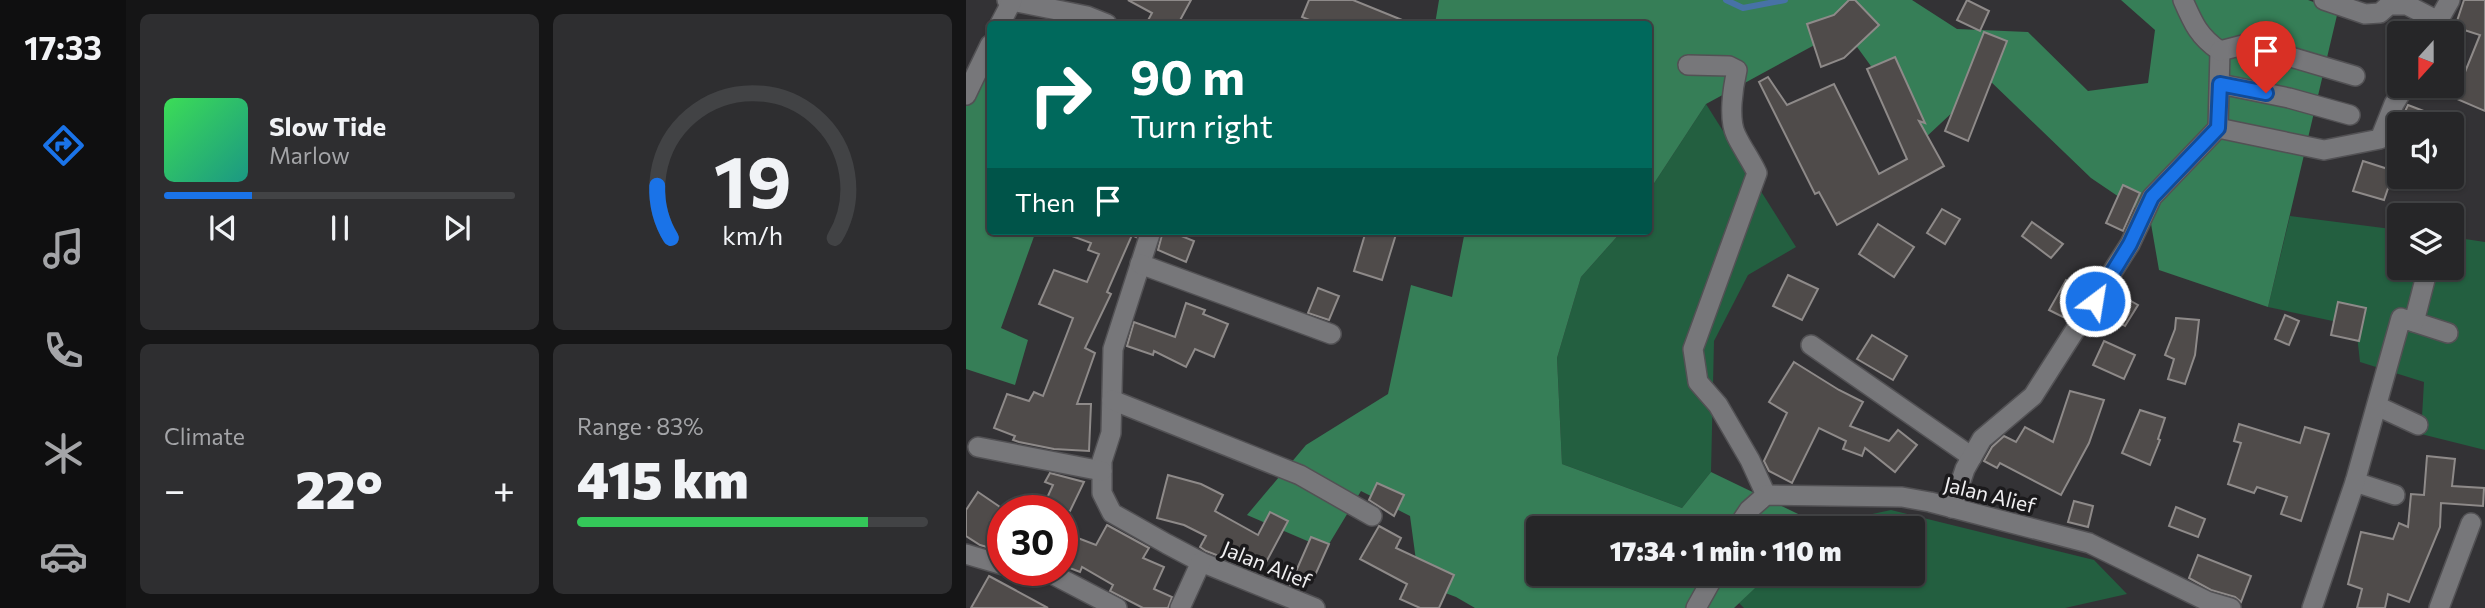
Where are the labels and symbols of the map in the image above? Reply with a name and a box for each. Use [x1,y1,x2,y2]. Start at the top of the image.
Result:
pin [2236,21,2296,93]
north arrow [2387,21,2464,98]
position arrow [2058,264,2132,338]
street label: Jalan Alief [1941,471,2039,518]
speed limit sign: 30 [987,495,1078,586]
street label: Jalan Alief [1219,535,1316,593]

